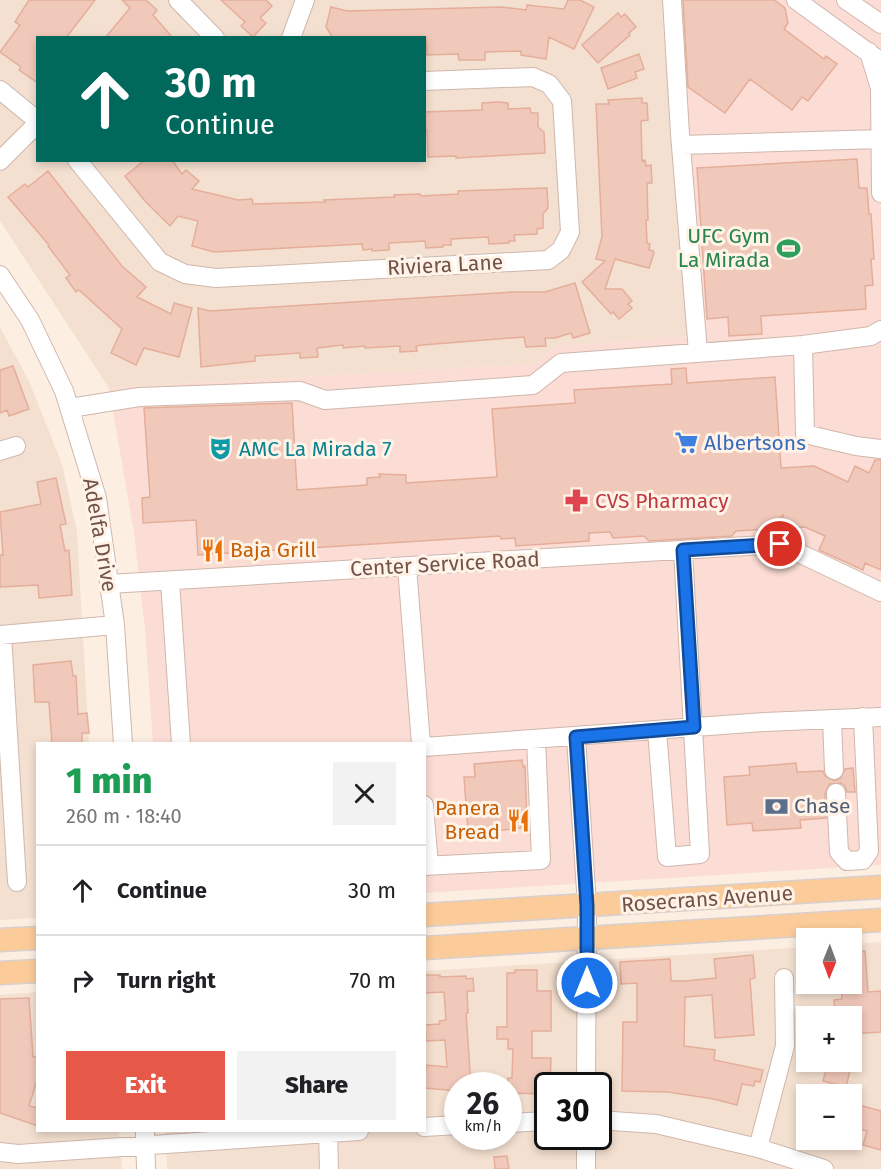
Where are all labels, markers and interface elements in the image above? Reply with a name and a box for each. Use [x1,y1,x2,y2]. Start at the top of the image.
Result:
text: 30 m [165,58,257,108]
icon: ahead [66,60,144,138]
text: Continue [165,109,275,141]
place label: UFC Gym La Mirada [678,223,770,273]
sports icon: UFC Gym La Mirada [775,235,801,261]
street label: Riviera Lane [386,249,504,281]
supermarket icon: Albertsons [673,430,699,456]
place label: Albertsons [704,430,806,456]
theatre icon: AMC La Mirada 7 [208,436,234,462]
place label: AMC La Mirada 7 [239,436,392,462]
street label: Adelfa Drive [77,476,123,594]
pharmacy icon: CVS Pharmacy [564,488,590,514]
place label: CVS Pharmacy [595,488,729,514]
pin [754,518,805,569]
icon: arrive [763,527,796,560]
restaurant icon: Baja Grill [199,537,225,563]
place label: Baja Grill [230,537,316,563]
street label: Center Service Road [350,546,540,582]
text: 1 min [66,759,152,803]
button: close [333,762,396,825]
bank icon: Chase [763,793,789,819]
place label: Chase [794,793,850,819]
place label: Panera Bread [435,795,500,845]
text: 260 m · 18:40 [66,804,182,828]
restaurant icon: Panera Bread [505,807,531,833]
icon: ahead [66,874,99,907]
text: Continue [117,877,207,904]
text: 30 m [348,877,396,904]
street label: Rosecrans Avenue [620,880,794,918]
north arrow [796,928,862,994]
map controls [796,928,862,1150]
position arrow [555,951,619,1015]
icon: right [66,964,99,997]
text: Turn right [117,967,216,994]
text: 70 m [350,967,396,994]
button: + [796,1006,862,1072]
button: Exit [66,1051,225,1120]
button: Share [237,1051,396,1120]
speed limit sign: 30 [534,1072,612,1150]
button: − [796,1084,862,1150]
text: 26 [467,1086,499,1122]
text: km/h [464,1117,502,1135]

